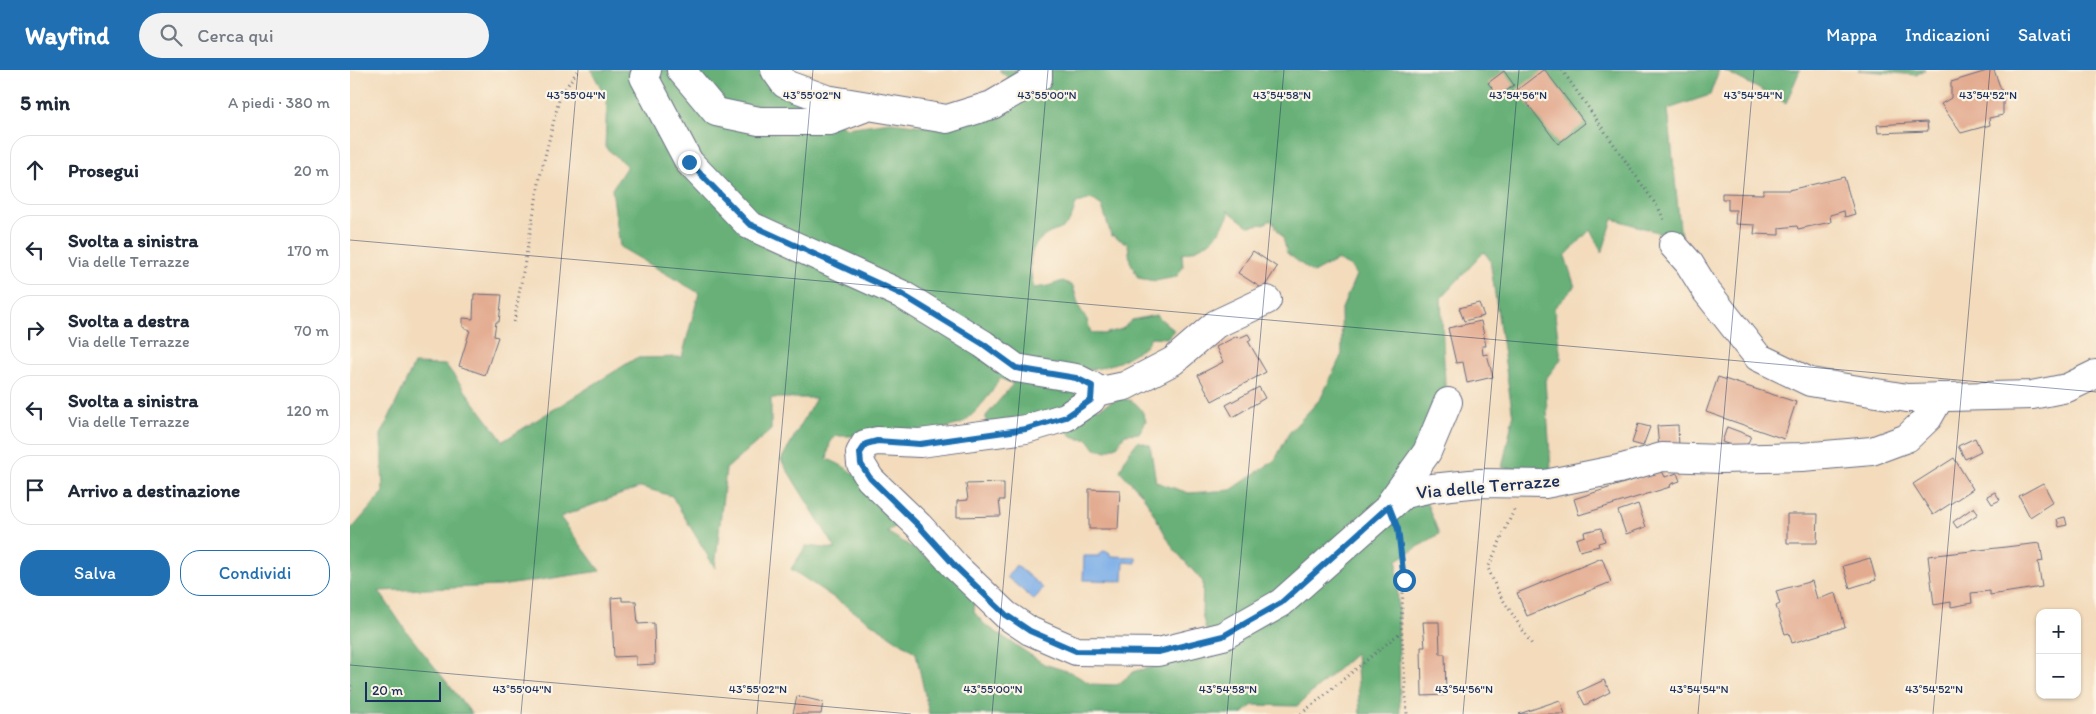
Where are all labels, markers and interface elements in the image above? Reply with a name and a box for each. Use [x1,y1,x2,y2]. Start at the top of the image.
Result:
search box [139,13,489,58]
text: Wayfind [25,21,109,50]
icon: search [157,21,185,49]
text: Cerca qui [197,24,274,47]
text: Mappa [1826,24,1877,46]
text: Indicazioni [1905,24,1990,46]
text: Salvati [2018,24,2071,46]
text: 43°55'04"N [546,88,606,102]
text: 43°55'02"N [783,88,841,102]
text: 43°55'00"N [1017,88,1077,102]
text: 43°54'58"N [1253,88,1311,102]
text: 43°54'56"N [1489,88,1547,102]
text: 43°54'54"N [1723,88,1783,102]
text: 43°54'52"N [1959,88,2017,102]
text: 5 min [20,90,70,115]
text: A piedi · 380 m [228,93,330,112]
route end [678,151,701,174]
icon: ahead [21,156,49,184]
text: Prosegui [68,159,139,182]
text: 20 m [294,161,329,180]
text: Svolta a sinistra [68,229,198,252]
icon: left [21,236,49,264]
text: 170 m [287,241,329,260]
text: Via delle Terrazze [68,252,190,271]
text: Svolta a destra [68,309,189,332]
icon: right [21,316,49,344]
text: 70 m [294,321,329,340]
text: Via delle Terrazze [68,332,190,351]
text: Svolta a sinistra [68,389,198,412]
icon: left [21,396,49,424]
text: 120 m [286,401,329,420]
text: Via delle Terrazze [68,412,190,431]
street label: Via delle Terrazze [1415,468,1561,504]
icon: arrive [21,476,49,504]
text: Arrivo a destinazione [68,479,240,502]
button: Salva [20,550,170,596]
button: Condividi [180,550,330,596]
route start [1393,569,1416,592]
map controls [2036,609,2081,699]
button: + [2036,609,2081,654]
button: − [2036,654,2081,699]
scale bar [365,679,441,702]
text: 20 m [372,682,403,699]
text: 43°55'04"N [492,682,552,696]
text: 43°55'02"N [729,682,787,696]
text: 43°55'00"N [963,682,1023,696]
text: 43°54'58"N [1199,682,1257,696]
text: 43°54'56"N [1435,682,1493,696]
text: 43°54'54"N [1669,682,1729,696]
text: 43°54'52"N [1905,682,1963,696]

